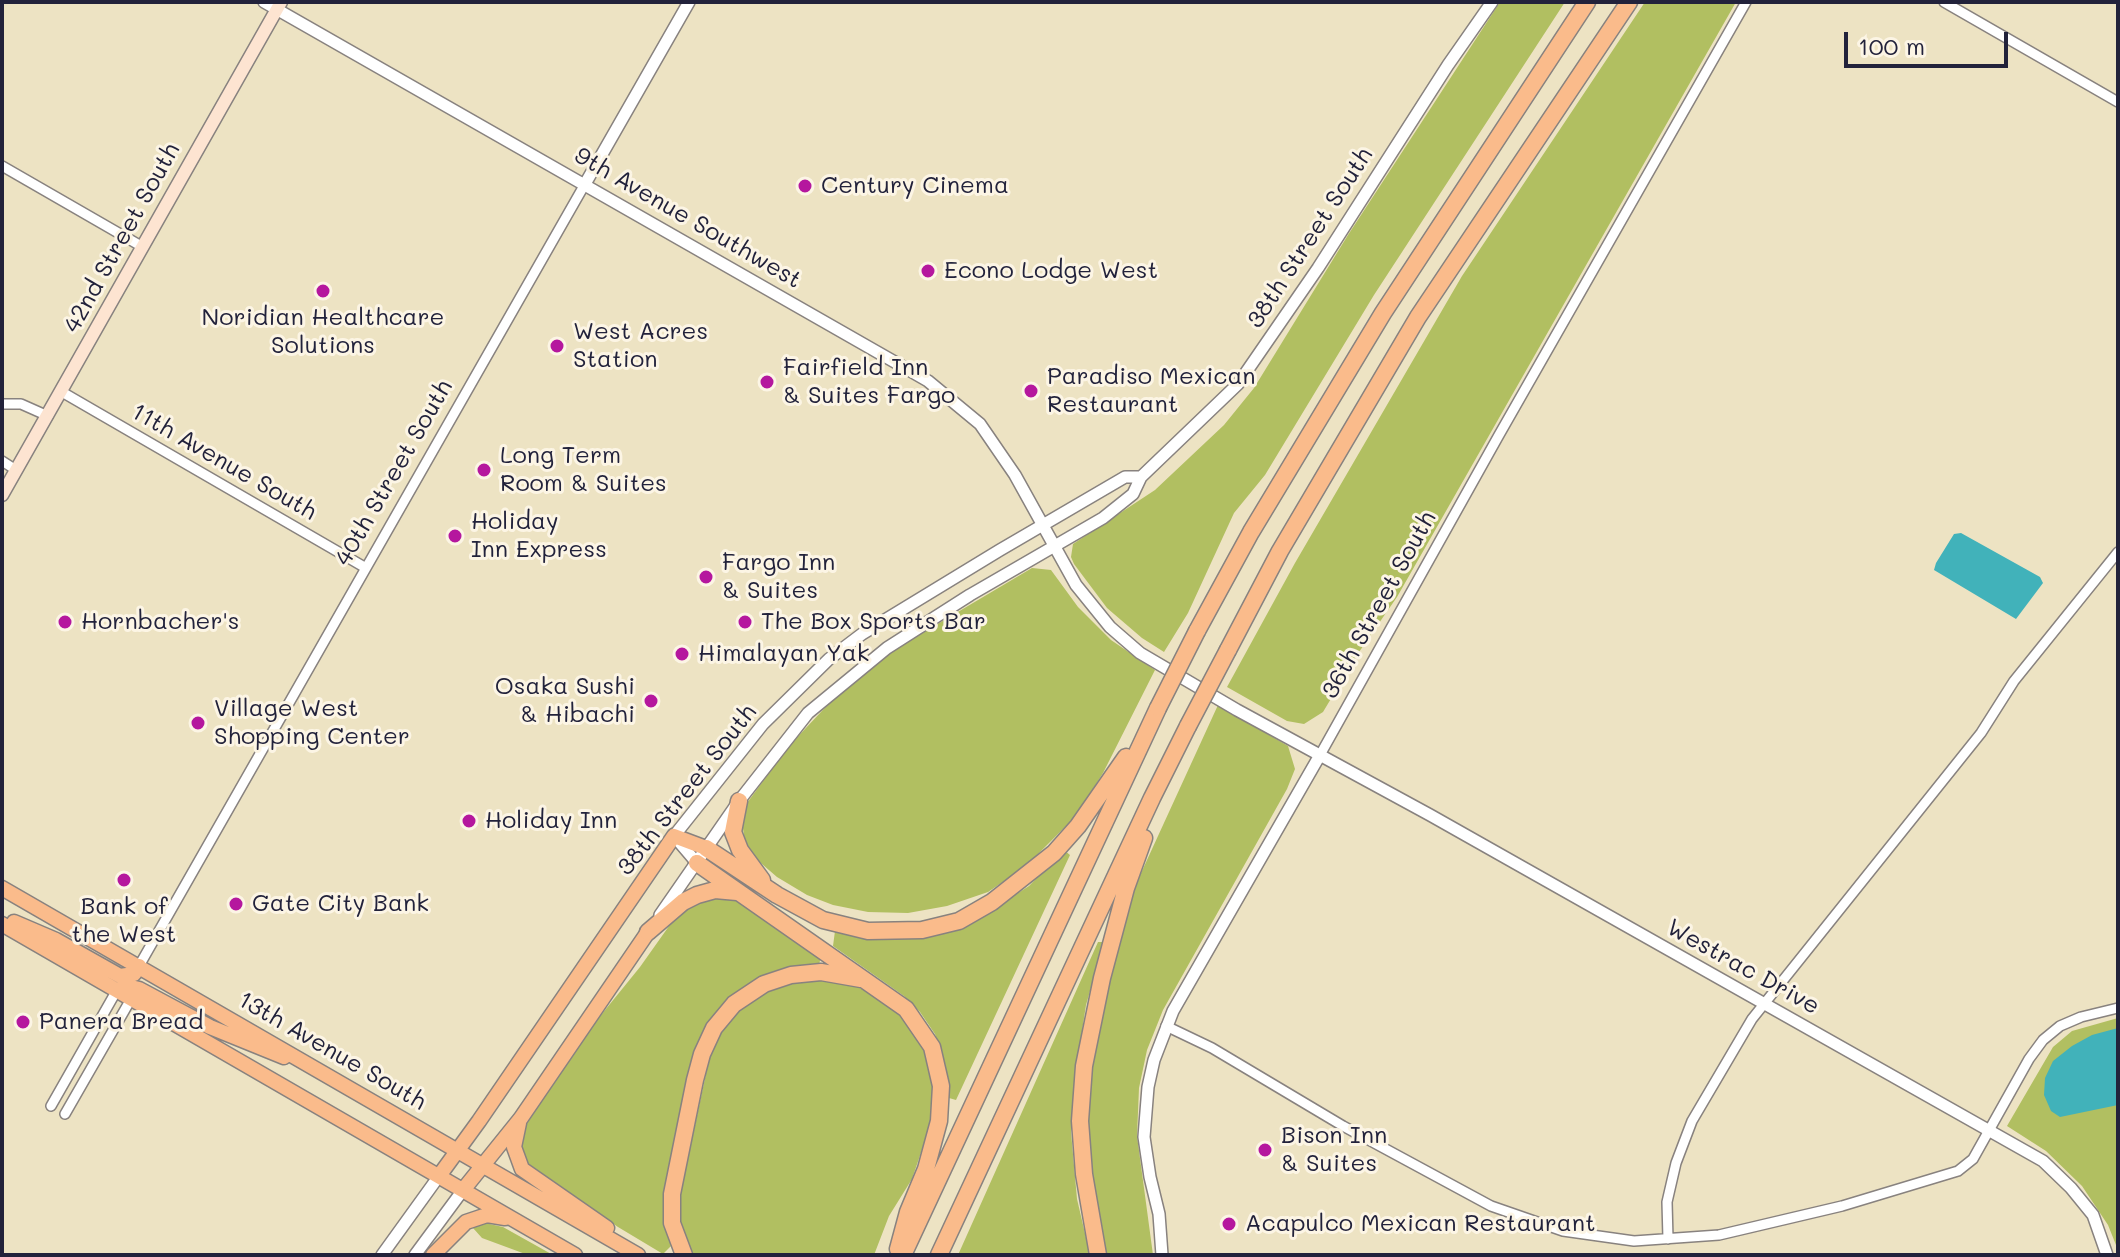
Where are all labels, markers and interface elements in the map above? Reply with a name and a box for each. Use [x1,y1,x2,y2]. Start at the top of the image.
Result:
scale bar [1848,16,2012,66]
text: 100 m [1858,30,1925,61]
street label: 42nd Street South [58,138,186,338]
street label: 9th Avenue Southwest [569,141,807,295]
street label: 38th Street South [1241,142,1379,334]
place label: Century Cinema [821,172,1009,200]
marker: Century Cinema [796,177,814,195]
place label: Econo Lodge West [944,257,1158,285]
marker: Econo Lodge West [919,262,937,280]
marker: Noridian Healthcare Solutions [314,282,332,300]
place label: Noridian Healthcare Solutions [202,304,444,360]
place label: West Acres Station [573,318,708,374]
marker: West Acres Station [548,337,566,355]
place label: Fairfield Inn & Suites Fargo [783,354,955,410]
place label: Paradiso Mexican Restaurant [1047,363,1256,419]
marker: Fairfield Inn & Suites Fargo [758,373,776,391]
street label: 40th Street South [329,375,459,571]
marker: Paradiso Mexican Restaurant [1022,382,1040,400]
street label: 11th Avenue South [126,397,322,527]
place label: Long Term Room & Suites [500,442,667,498]
marker: Long Term Room & Suites [475,461,493,479]
street label: 36th Street South [1316,506,1442,704]
place label: Holiday Inn Express [471,508,607,564]
marker: Holiday Inn Express [446,527,464,545]
place label: Fargo Inn & Suites [722,549,835,605]
marker: Fargo Inn & Suites [697,568,715,586]
place label: Hornbacher's [81,608,239,636]
place label: The Box Sports Bar [761,608,986,636]
marker: Hornbacher's [56,613,74,631]
marker: The Box Sports Bar [736,613,754,631]
place label: Himalayan Yak [698,640,869,668]
marker: Himalayan Yak [673,645,691,663]
place label: Osaka Sushi & Hibachi [495,673,635,729]
marker: Osaka Sushi & Hibachi [642,692,660,710]
place label: Village West Shopping Center [214,695,410,751]
street label: 38th Street South [611,699,763,881]
marker: Village West Shopping Center [189,714,207,732]
place label: Holiday Inn [485,807,617,835]
marker: Holiday Inn [460,812,478,830]
marker: Bank of the West [115,871,133,889]
place label: Gate City Bank [252,890,429,918]
place label: Bank of the West [72,893,176,949]
marker: Gate City Bank [227,895,245,913]
street label: Westrac Drive [1662,913,1824,1021]
street label: 13th Avenue South [233,985,431,1117]
place label: Panera Bread [39,1008,203,1036]
marker: Panera Bread [14,1013,32,1031]
place label: Bison Inn & Suites [1281,1122,1387,1178]
marker: Bison Inn & Suites [1256,1141,1274,1159]
place label: Acapulco Mexican Restaurant [1245,1210,1596,1238]
marker: Acapulco Mexican Restaurant [1220,1215,1238,1233]

